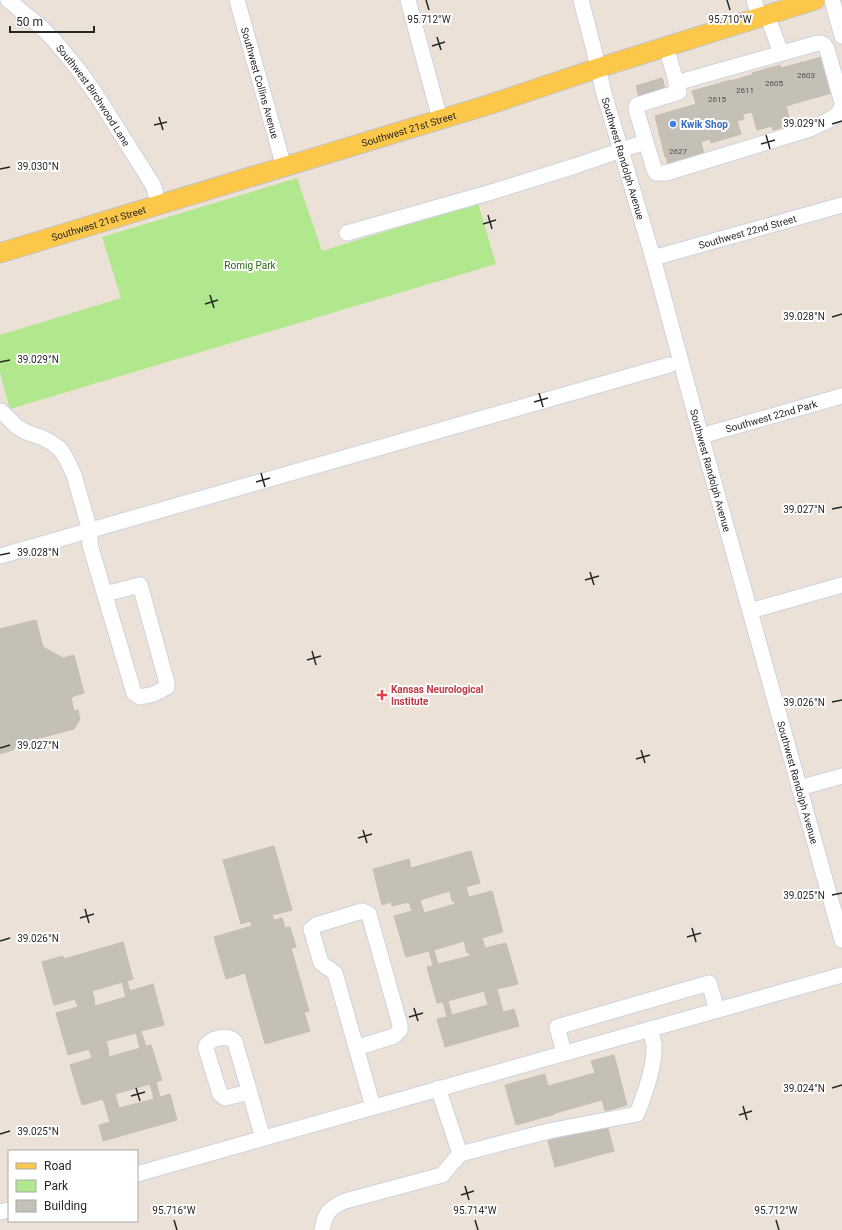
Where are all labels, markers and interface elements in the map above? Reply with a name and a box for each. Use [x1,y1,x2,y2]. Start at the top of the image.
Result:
scale bar [10,8,94,34]
text: 95.712°W [407,14,451,25]
text: 95.710°W [708,14,752,25]
text: 50 m [16,15,43,29]
street label: Southwest Collins Avenue [239,26,281,140]
street label: Southwest Birchwood Lane [54,43,132,148]
house number: 2603 [797,71,815,80]
house number: 2605 [765,79,783,88]
house number: 2611 [736,86,754,95]
house number: 2615 [708,95,726,104]
street label: Southwest Randolph Avenue [599,96,646,221]
street label: Southwest 21st Street [360,110,457,149]
text: 39.029°N [783,118,825,129]
marker: Kwik Shop [668,119,678,129]
place label: Kwik Shop [681,119,728,130]
house number: 2627 [669,147,687,156]
text: 39.030°N [17,161,59,172]
street label: Southwest 21st Street [50,204,147,243]
street label: Southwest 22nd Street [697,213,798,251]
park label: Romig Park [224,260,277,271]
text: 39.028°N [783,311,825,322]
text: 39.029°N [17,354,59,365]
street label: Southwest 22nd Park [724,398,819,435]
street label: Southwest Randolph Avenue [688,408,733,533]
text: 39.027°N [783,504,825,515]
text: 39.028°N [17,547,59,558]
place label: Kansas Neurological Institute [391,684,484,707]
marker: Kansas Neurological Institute [376,689,388,701]
text: 39.026°N [783,697,825,708]
street label: Southwest Randolph Avenue [775,720,820,845]
text: 39.027°N [17,740,59,751]
text: 39.025°N [783,890,825,901]
text: 39.026°N [17,933,59,944]
text: 39.024°N [783,1083,825,1094]
text: 39.025°N [17,1126,59,1137]
legend [8,1150,138,1222]
text: Road [44,1159,72,1173]
text: Park [44,1179,69,1193]
text: Building [44,1199,87,1213]
text: 95.716°W [152,1205,196,1216]
text: 95.714°W [453,1205,497,1216]
text: 95.712°W [754,1205,798,1216]

